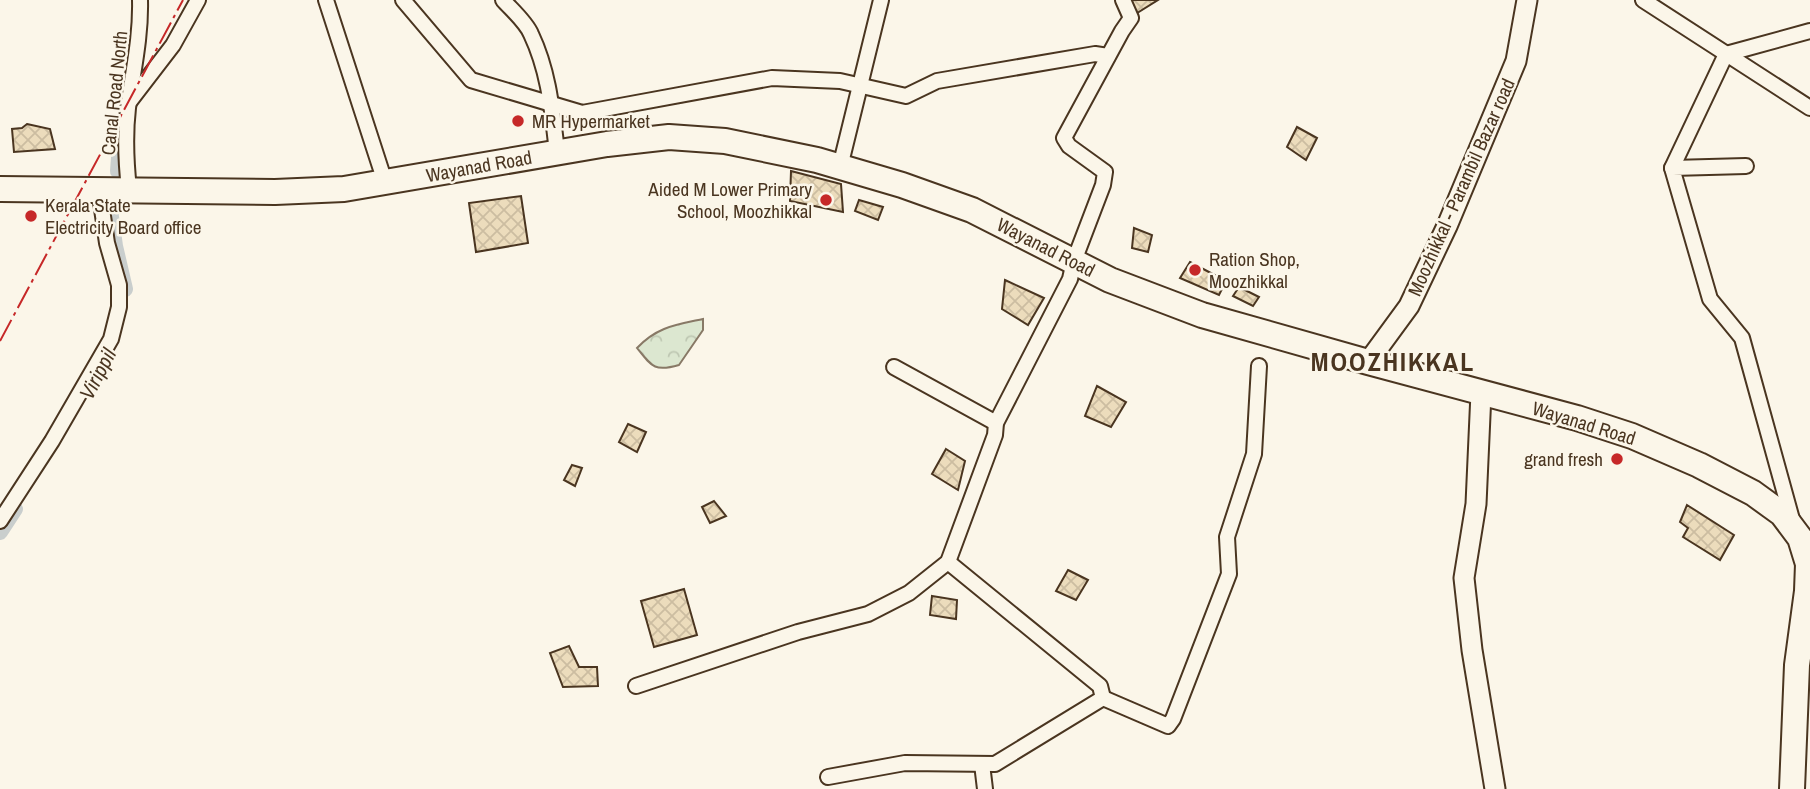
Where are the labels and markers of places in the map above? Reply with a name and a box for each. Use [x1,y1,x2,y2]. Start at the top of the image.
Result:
place label: MR Hypermarket [532,108,650,134]
marker: MR Hypermarket [510,113,526,129]
place label: Aided M Lower Primary School, Moozhikkal [647,176,812,224]
place label: Kerala State Electricity Board office [45,192,202,240]
marker: Aided M Lower Primary School, Moozhikkal [818,192,834,208]
marker: Kerala State Electricity Board office [23,208,39,224]
place label: Ration Shop, Moozhikkal [1209,246,1300,294]
marker: Ration Shop, Moozhikkal [1187,262,1203,278]
place label: grand fresh [1524,446,1603,472]
marker: grand fresh [1609,451,1625,467]

